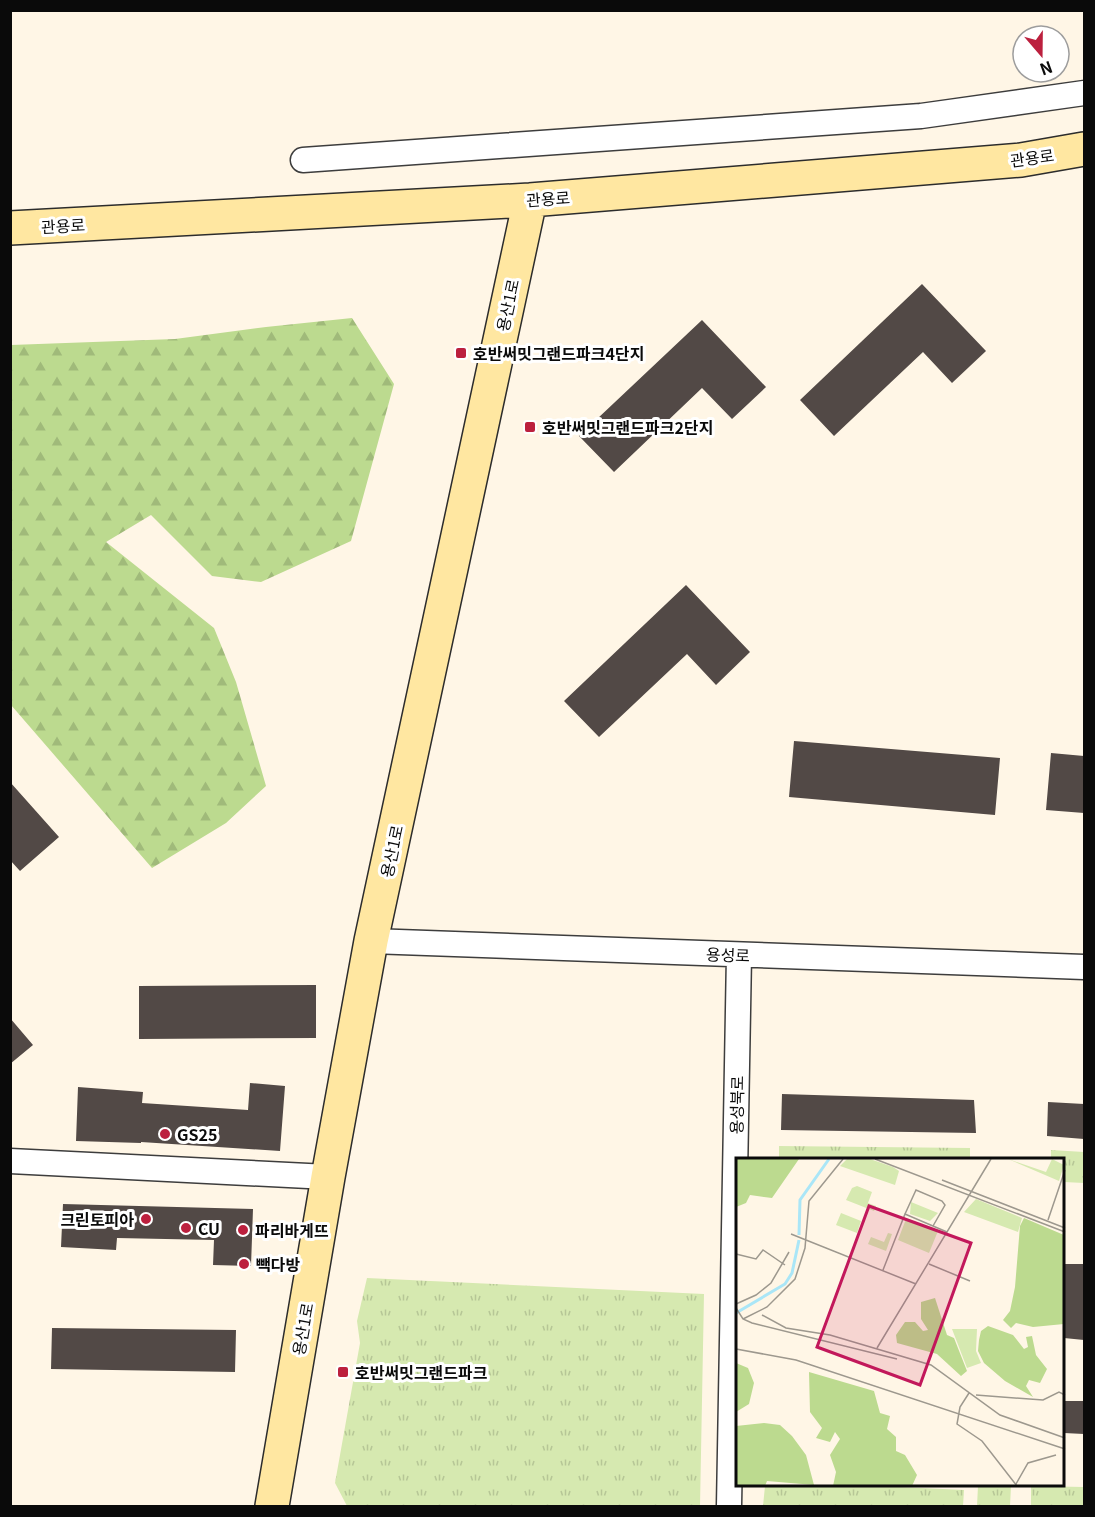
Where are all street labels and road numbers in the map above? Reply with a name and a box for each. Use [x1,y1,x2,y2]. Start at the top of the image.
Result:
street label: 관용로 [1008,142,1056,172]
street label: 관용로 [525,184,571,212]
street label: 관용로 [40,212,86,238]
street label: 용산1로 [490,276,524,333]
street label: 용산1로 [374,822,408,879]
street label: 용성로 [706,941,751,967]
street label: 용성북로 [723,1075,749,1135]
street label: 용산1로 [286,1301,318,1357]

